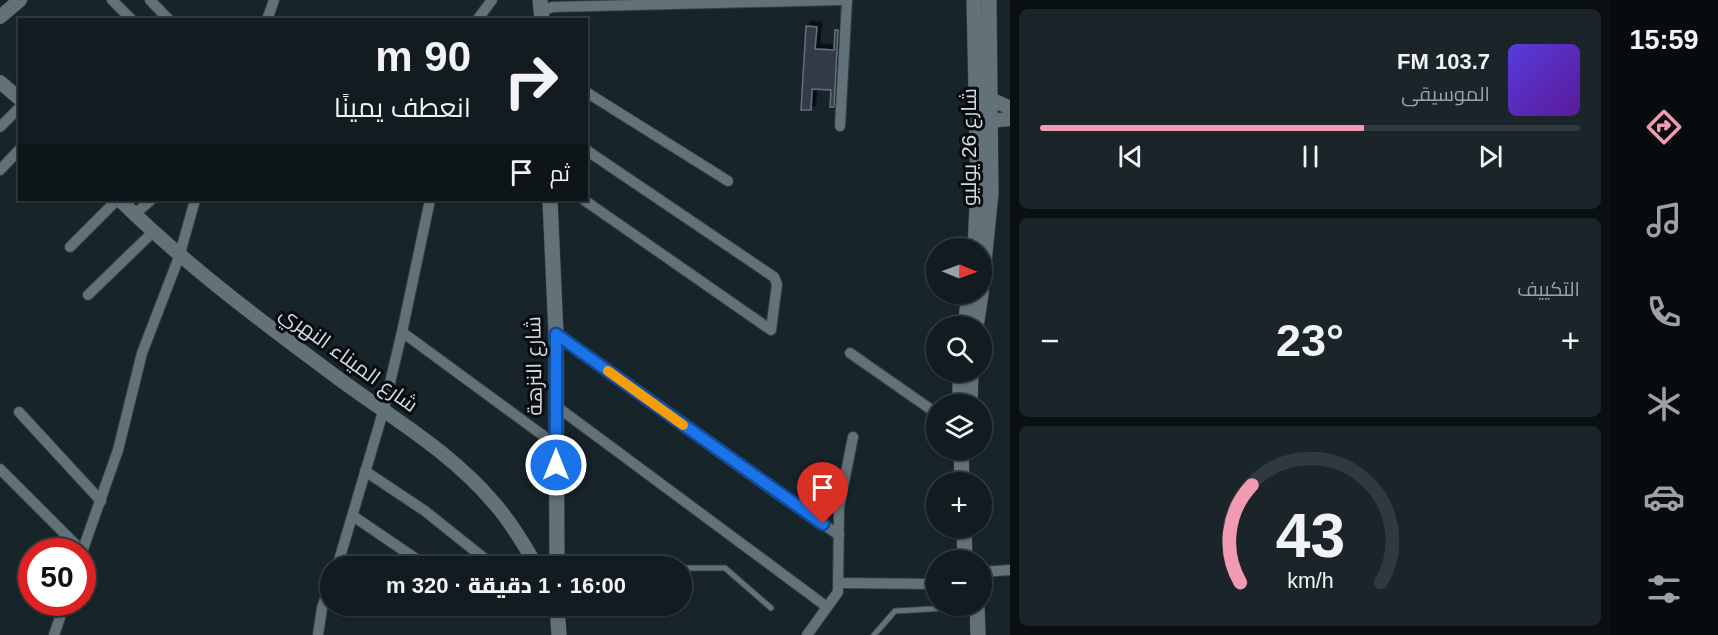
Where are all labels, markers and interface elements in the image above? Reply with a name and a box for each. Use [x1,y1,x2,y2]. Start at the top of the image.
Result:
text: 15:59 [1629,25,1699,55]
text: 90 m [375,33,471,80]
icon: right [492,42,570,120]
text: 103.7 FM [1397,49,1490,74]
text: الموسيقى [1401,83,1490,105]
street label: شارع 26 يوليو [957,88,983,206]
text: انعطف يمينًا [334,93,471,123]
icon: directions [1643,106,1685,148]
icon: previous [1114,140,1147,173]
icon: pause [1294,140,1327,173]
icon: next [1474,140,1507,173]
icon: arrive [505,156,538,189]
text: ثم [550,161,570,186]
icon: music [1643,199,1685,241]
north arrow [926,238,992,304]
map controls [926,238,992,616]
text: التكييف [1517,278,1580,300]
icon: phone [1643,291,1685,333]
street label: شارع الميناء النهري [273,301,423,420]
text: 23° [1276,315,1344,366]
street label: شارع النزهة [521,316,549,416]
button: search [926,316,992,382]
text: − [1040,322,1059,359]
text: + [1561,322,1580,359]
icon: climate [1643,383,1685,425]
button: layers [926,394,992,460]
position arrow [524,433,588,497]
pin [797,462,848,524]
icon: arrive [806,471,839,504]
button: + [926,472,992,538]
icon: car [1643,476,1685,518]
text: 43 [1275,501,1345,570]
speed limit sign: 50 [18,538,96,616]
button: − [926,550,992,616]
icon: filters [1643,568,1685,610]
text: km/h [1287,570,1333,594]
text: 16:00 · 1 دقيقة · 320 m [386,573,626,598]

